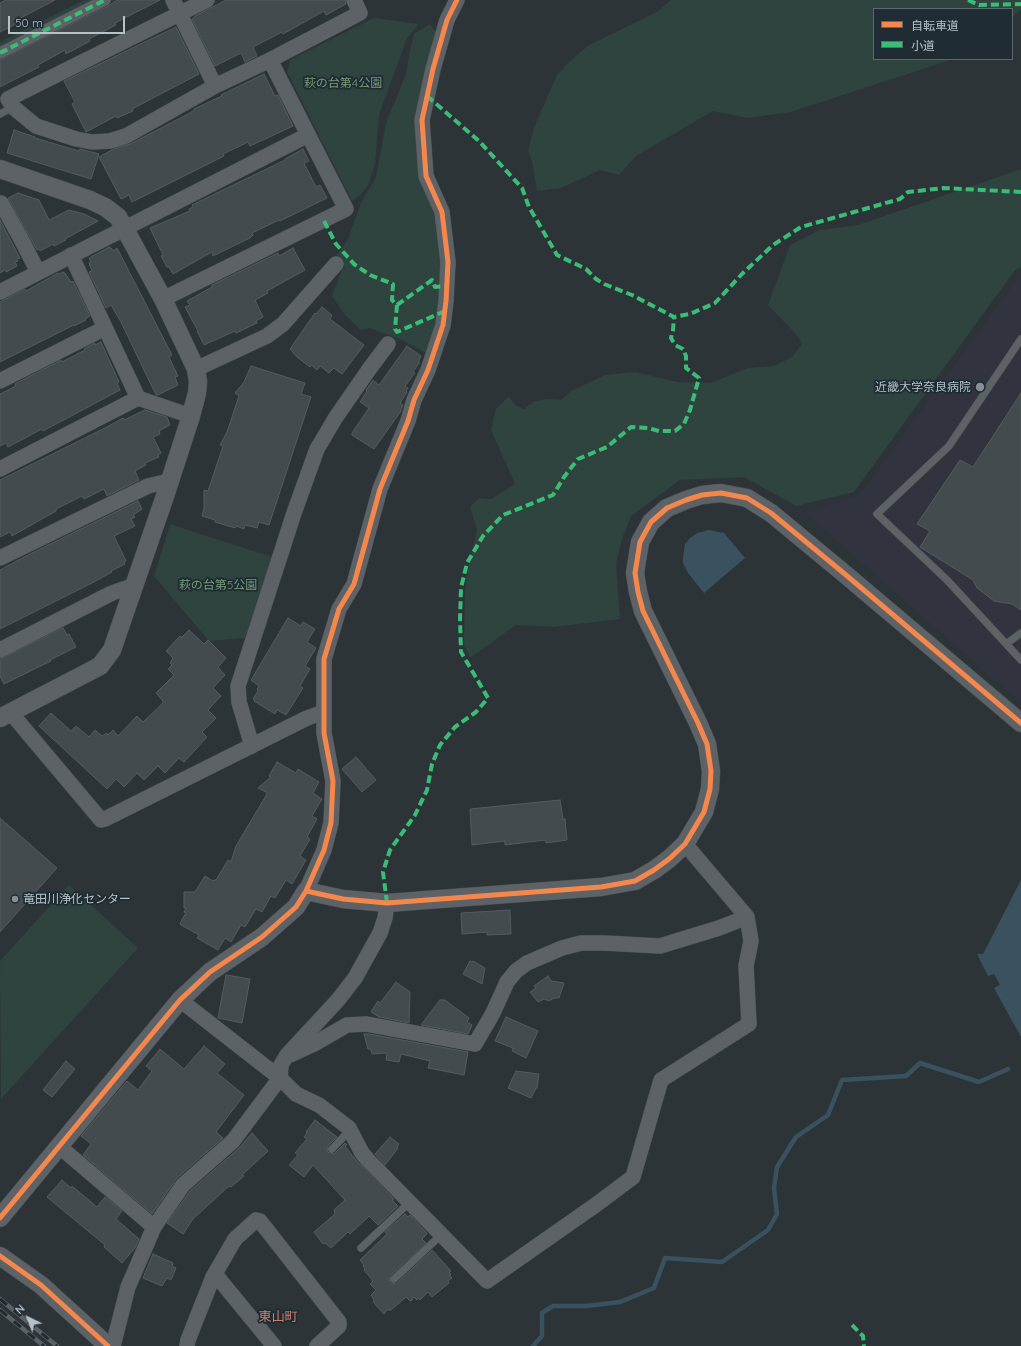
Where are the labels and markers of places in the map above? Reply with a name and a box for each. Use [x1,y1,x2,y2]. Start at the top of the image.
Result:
place label: 近畿大学奈良病院 [875,380,971,394]
marker: 近畿大学奈良病院 [974,381,986,393]
place label: 竜田川浄化センター [23,892,131,906]
marker: 竜田川浄化センター [10,894,20,904]

